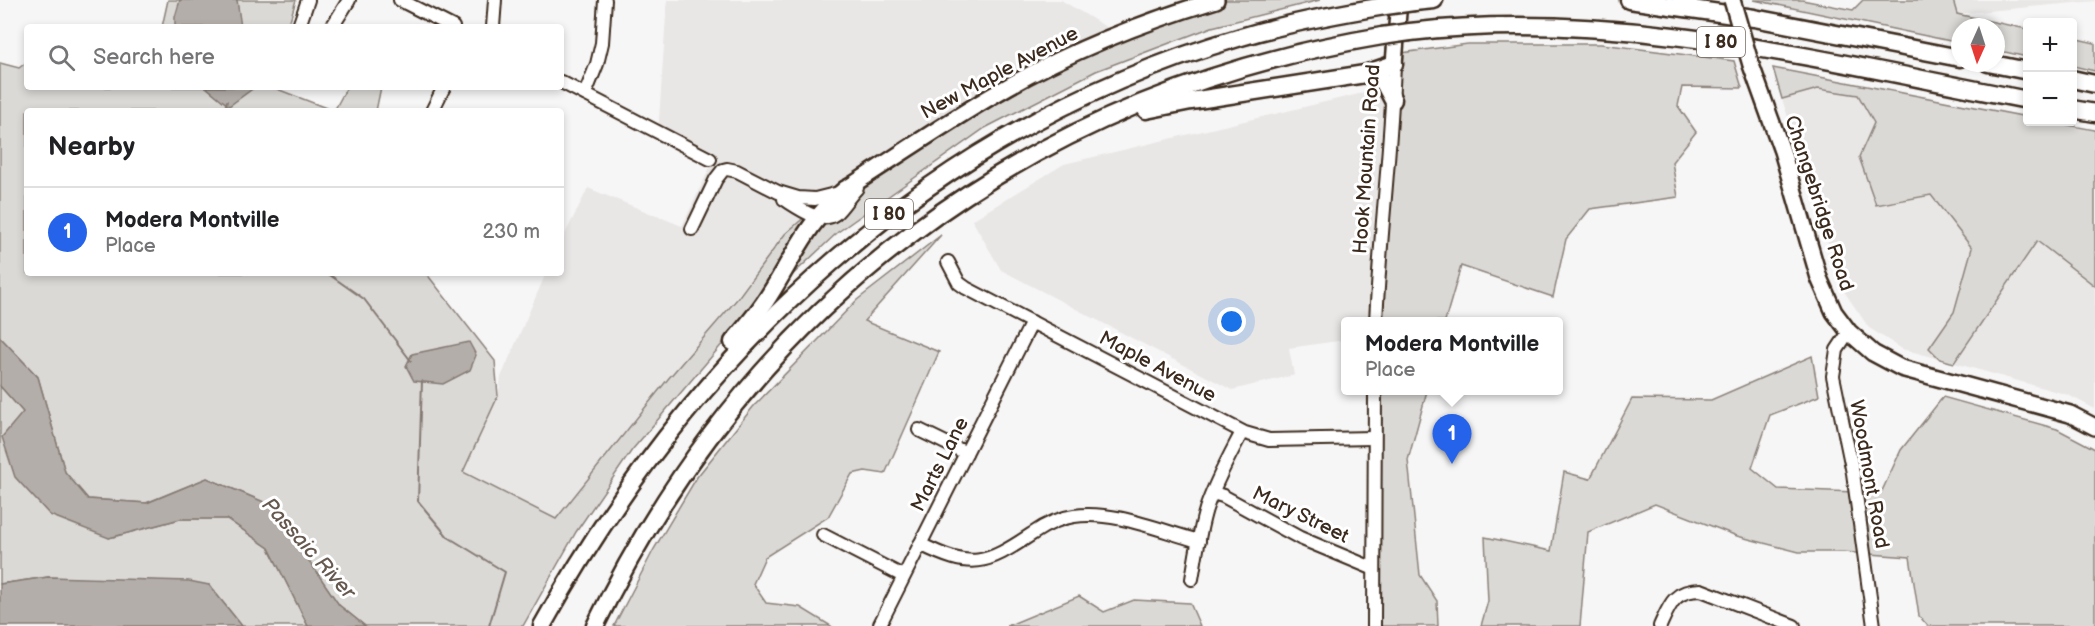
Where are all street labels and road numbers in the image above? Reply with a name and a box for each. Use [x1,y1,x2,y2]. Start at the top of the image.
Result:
street label: New Maple Avenue [917,21,1082,124]
road number: I 80 [1697,27,1745,57]
street label: Hook Mountain Road [1348,63,1386,255]
street label: Changebridge Road [1779,113,1859,294]
road number: I 80 [865,199,913,229]
street label: Maple Avenue [1095,326,1220,408]
street label: Woodmont Road [1844,398,1894,550]
street label: Marts Lane [906,413,974,516]
street label: Mary Street [1248,481,1353,549]

